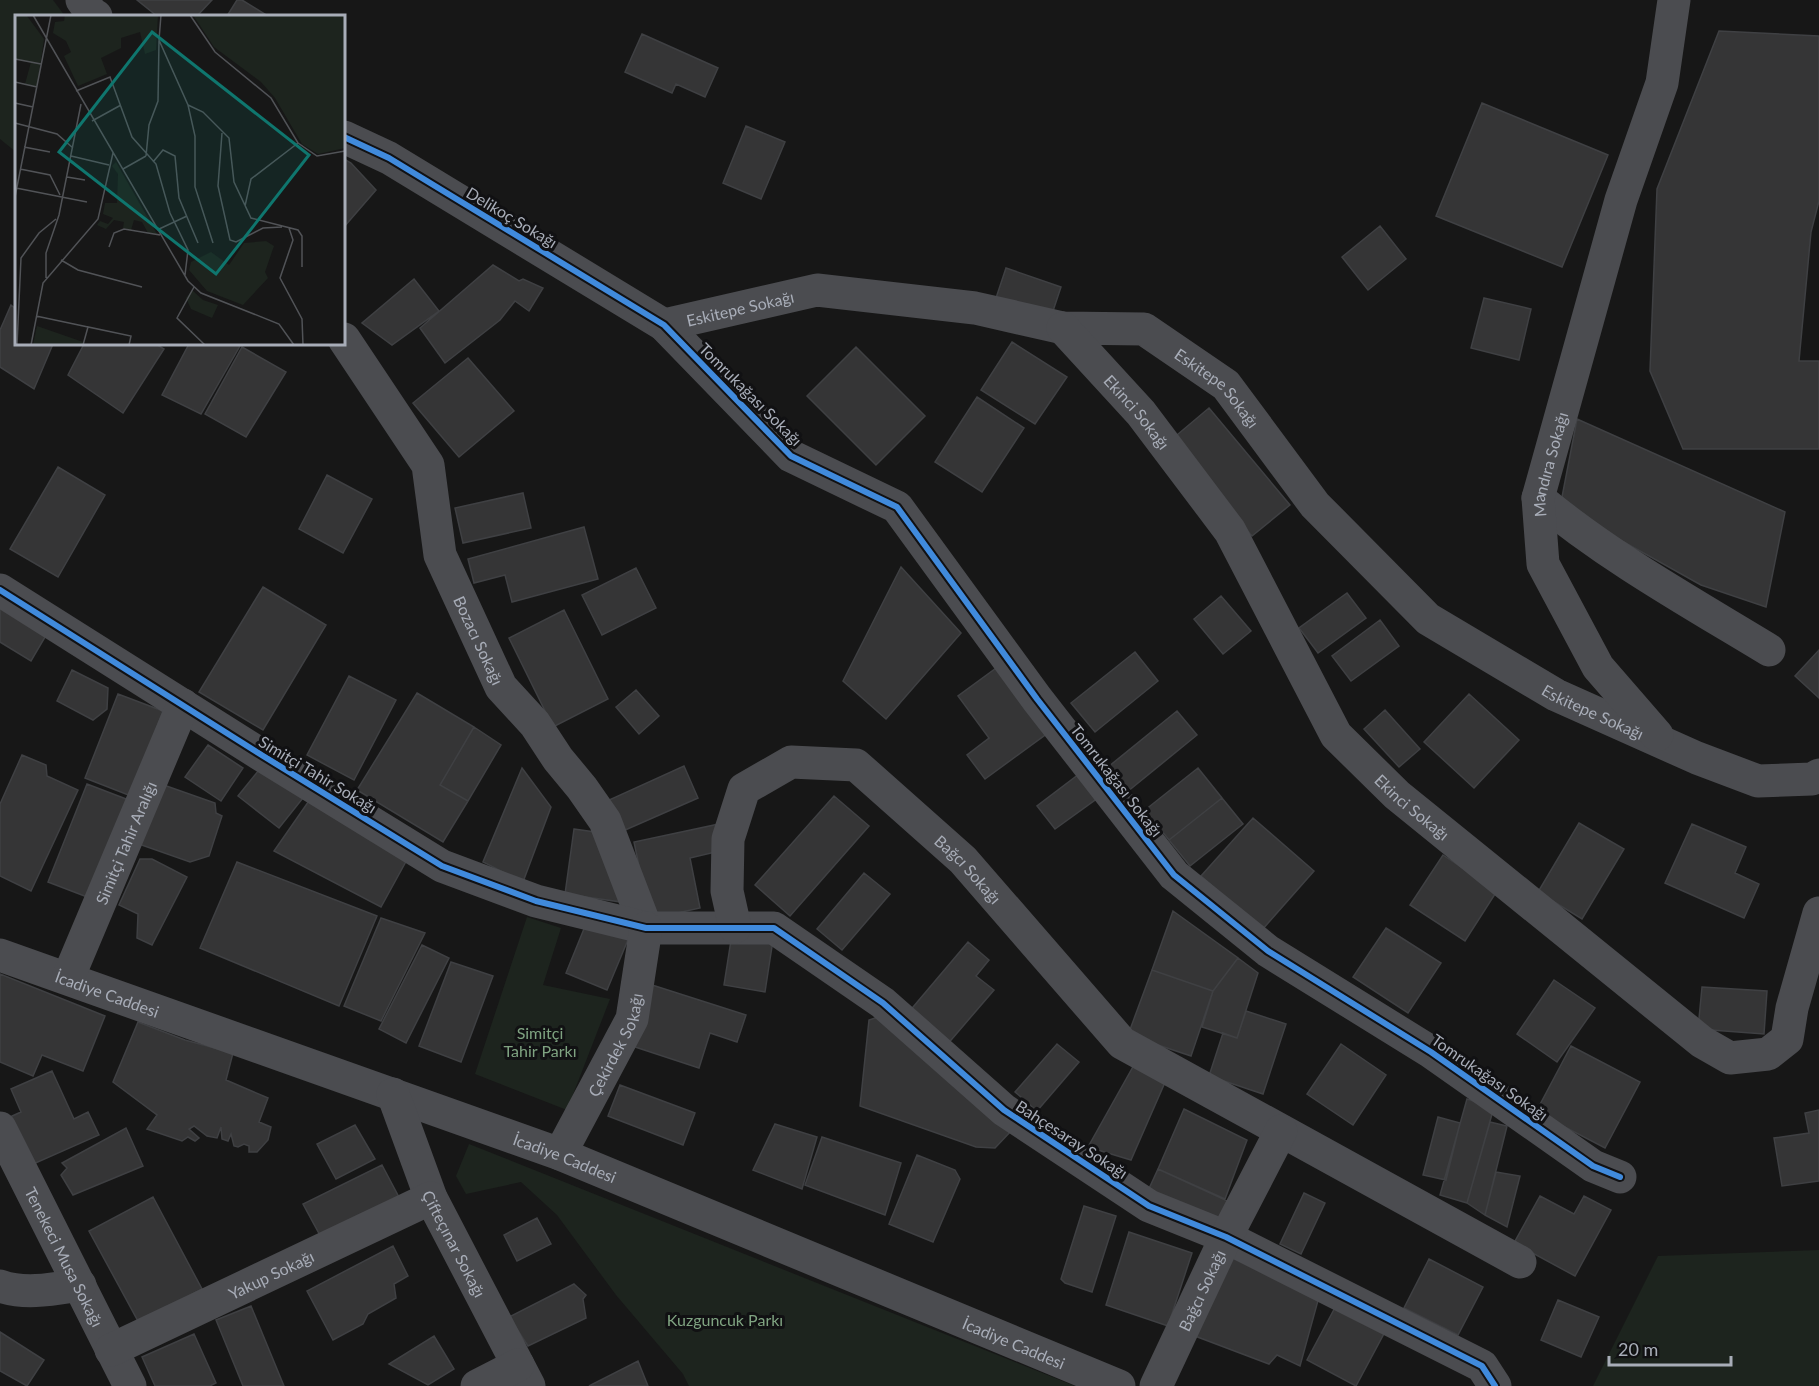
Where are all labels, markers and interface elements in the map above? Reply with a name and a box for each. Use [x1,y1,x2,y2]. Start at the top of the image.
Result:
inset map [15,15,345,345]
street label: Delikoç Sokağı [463,182,561,252]
street label: Eskitepe Sokağı [684,286,796,329]
street label: Tomrukağası Sokağı [696,339,806,449]
street label: Eskitepe Sokağı [1172,344,1264,431]
street label: Ekinci Sokağı [1101,370,1174,453]
street label: Mandıra Sokağı [1528,410,1571,518]
street label: Bozacı Sokağı [451,593,508,688]
street label: Eskitepe Sokağı [1539,680,1647,743]
street label: Tomrukağası Sokağı [1067,720,1167,840]
street label: Simitçi Tahir Sokağı [256,731,380,817]
street label: Ekinci Sokağı [1371,770,1454,843]
street label: Simitçi Tahir Aralığı [91,778,159,907]
street label: Bağcı Sokağı [931,830,1006,907]
street label: İcadiye Caddesi [53,966,162,1020]
street label: Çekirdek Sokağı [583,992,645,1099]
park label: Simitçi Tahir Parkı [503,1023,577,1060]
street label: Tomrukağası Sokağı [1428,1030,1552,1124]
street label: Bahçesaray Sokağı [1013,1096,1131,1182]
street label: İcadiye Caddesi [511,1129,619,1186]
street label: Tenekeci Musa Sokağı [22,1184,108,1330]
street label: Çifteçınar Sokağı [419,1188,490,1300]
street label: Yakup Sokağı [225,1246,317,1302]
street label: Bağcı Sokağı [1174,1246,1228,1334]
park label: Kuzguncuk Parkı [667,1310,783,1329]
street label: İcadiye Caddesi [960,1313,1068,1372]
scale bar [1609,1329,1730,1367]
text: 20 m [1618,1338,1658,1360]

